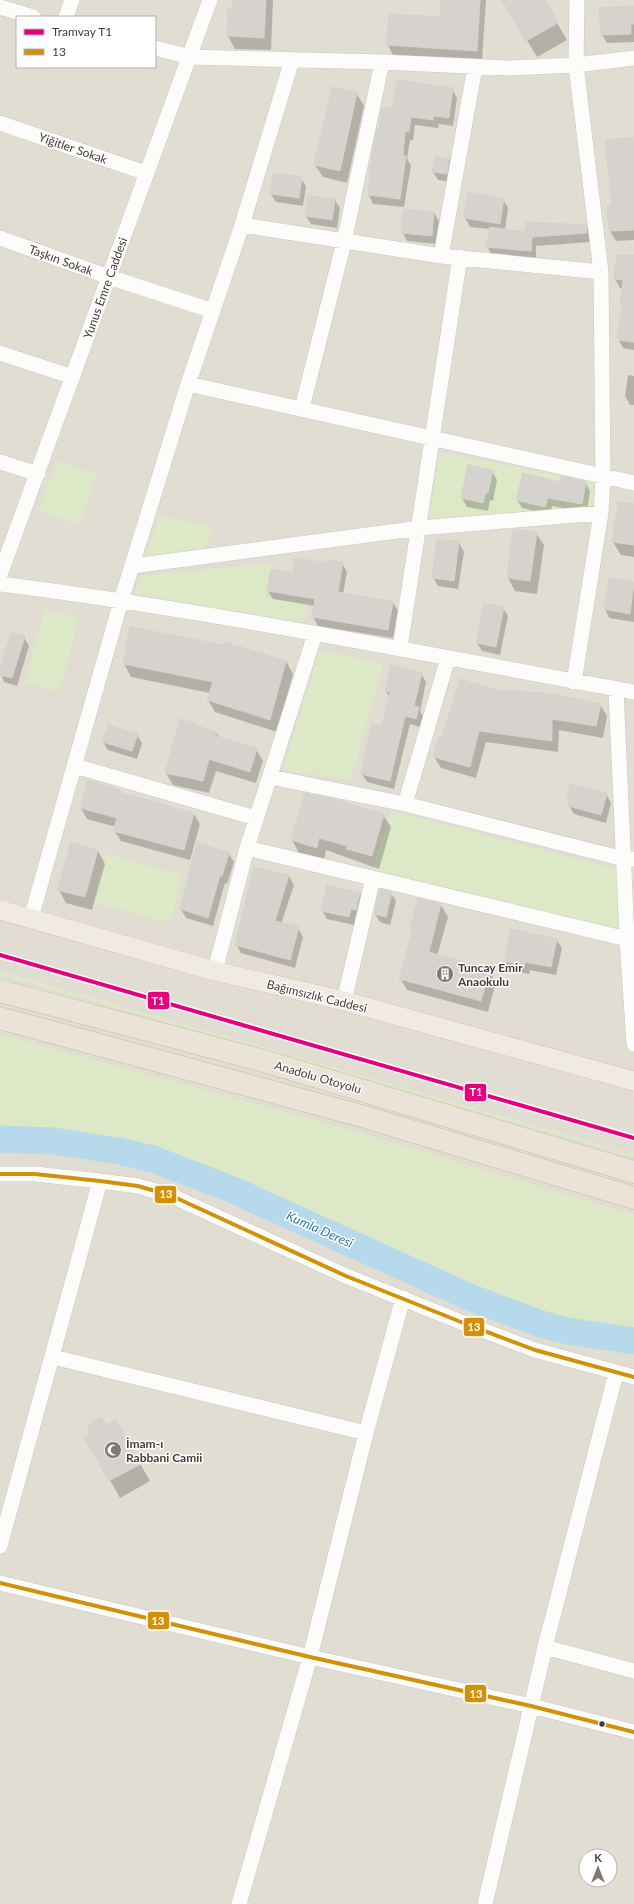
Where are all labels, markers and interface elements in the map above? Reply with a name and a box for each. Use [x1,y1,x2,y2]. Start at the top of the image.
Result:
legend [16,16,156,68]
text: Tramvay T1 [52,24,112,39]
text: 13 [52,44,66,59]
street label: Yiğitler Sokak [37,129,110,167]
street label: Yunus Emre Caddesi [80,235,130,341]
street label: Taşkın Sokak [27,241,96,279]
place label: Tuncay Emir Anaokulu [457,960,523,989]
building icon: Tuncay Emir Anaokulu [435,964,455,984]
street label: Bağımsızlık Caddesi [265,976,369,1016]
line badge: T1 [147,991,170,1010]
text: T1 [152,994,164,1007]
street label: Anadolu Otoyolu [273,1057,363,1097]
line badge: T1 [464,1083,487,1102]
text: T1 [470,1085,482,1098]
line badge: 13 [154,1185,177,1204]
text: 13 [160,1187,172,1200]
water label: Kumla Deresi [284,1207,356,1251]
line badge: 13 [463,1317,485,1337]
text: 13 [468,1320,480,1333]
place label: İmam-ı Rabbani Camii [126,1436,202,1465]
mosque icon: İmam-ı Rabbani Camii [103,1440,123,1460]
line badge: 13 [147,1611,170,1630]
text: 13 [152,1614,164,1627]
line badge: 13 [464,1684,487,1703]
text: 13 [470,1687,482,1700]
unlabelled marker [597,1719,607,1729]
north arrow [578,1848,618,1888]
text: K [594,1851,602,1864]

